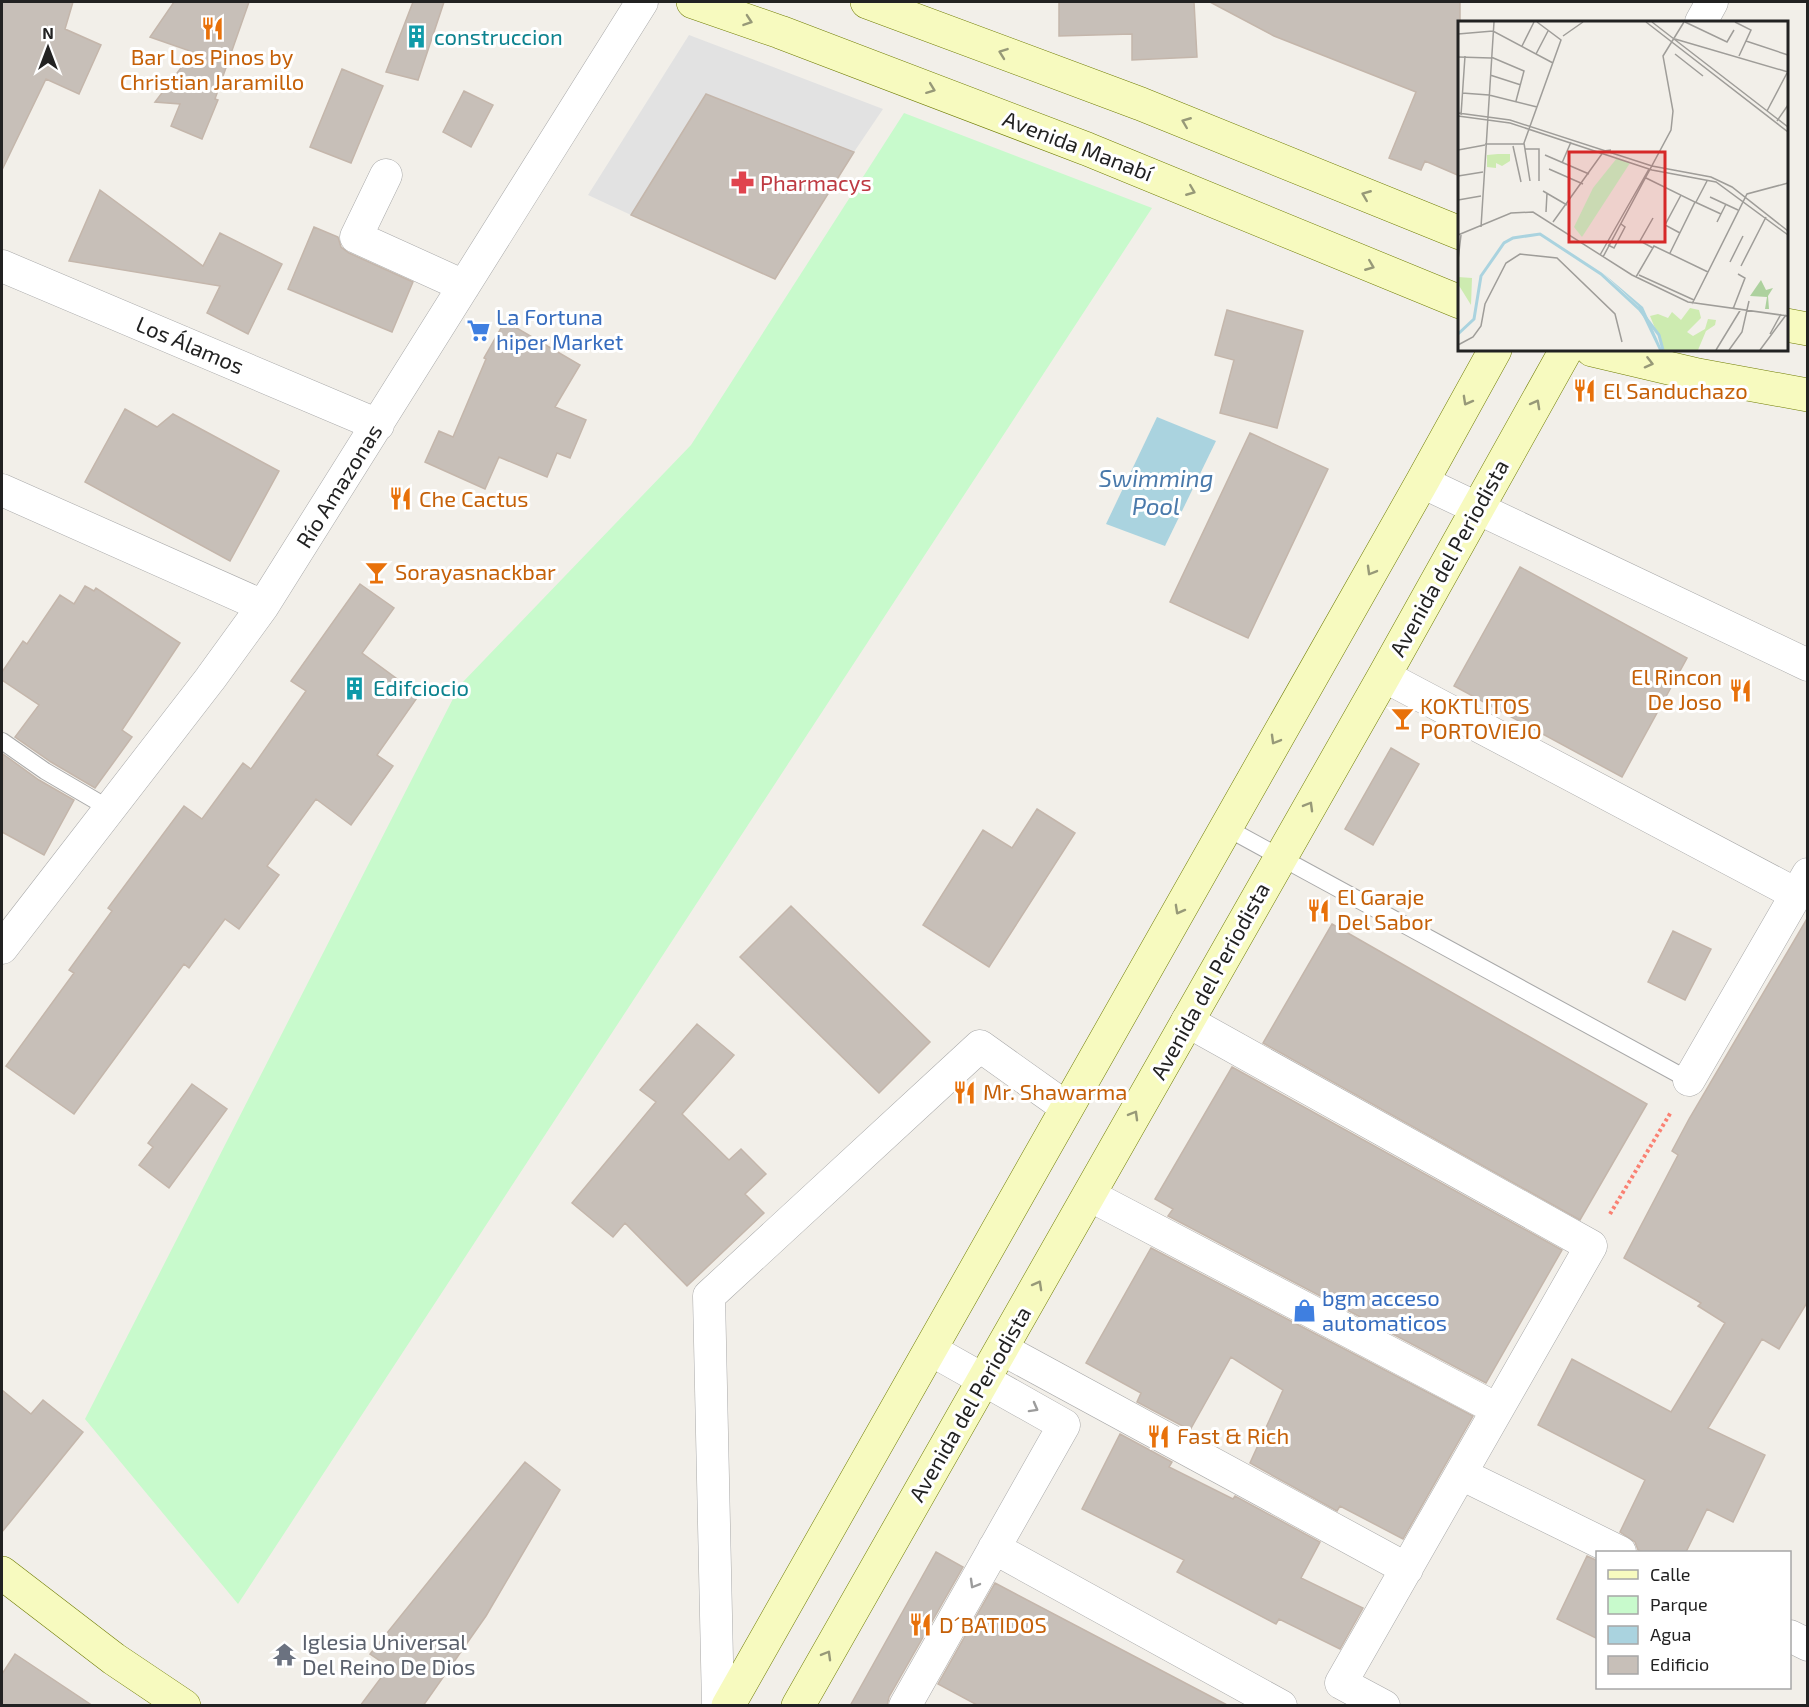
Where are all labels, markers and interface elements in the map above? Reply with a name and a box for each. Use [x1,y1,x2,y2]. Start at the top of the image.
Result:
one-way arrow [742,13,753,26]
restaurant icon: Bar Los Pinos by Christian Jaramillo [199,15,225,41]
north arrow [18,18,78,78]
inset map [1458,21,1788,351]
text: N [42,23,54,42]
place label: construccion [434,23,563,49]
building icon: construccion [403,24,429,50]
place label: Bar Los Pinos by Christian Jaramillo [120,43,304,94]
one-way arrow [998,48,1009,61]
one-way arrow [925,82,936,94]
street label: Avenida Manabí [1000,104,1158,186]
one-way arrow [1181,116,1192,129]
place label: Pharmacys [760,169,872,195]
pharmacy icon: Pharmacys [729,170,755,196]
one-way arrow [1184,184,1195,196]
one-way arrow [1362,190,1373,202]
one-way arrow [1364,259,1375,271]
place label: La Fortuna hiper Market [496,303,623,354]
street label: Los Álamos [133,310,248,378]
supermarket icon: La Fortuna hiper Market [465,317,491,343]
one-way arrow [1644,356,1654,369]
place label: El Sanduchazo [1603,377,1748,403]
restaurant icon: El Sanduchazo [1572,378,1598,404]
one-way arrow [1463,395,1474,405]
one-way arrow [1529,400,1540,410]
street label: Río Amazonas [290,419,386,552]
street label: Avenida del Periodista [1383,455,1513,660]
water label: Swimming Pool [1098,463,1214,520]
place label: Che Cactus [419,485,529,511]
restaurant icon: Che Cactus [388,486,414,512]
place label: Sorayasnackbar [395,558,556,584]
bar icon: Sorayasnackbar [364,559,390,585]
one-way arrow [1367,565,1379,575]
place label: El Rincon De Joso [1631,663,1722,714]
place label: Edifciocio [373,674,469,700]
building icon: Edifciocio [342,675,368,701]
restaurant icon: El Rincon De Joso [1727,677,1753,703]
place label: KOKTLITOS PORTOVIEJO [1420,692,1542,743]
bar icon: KOKTLITOS PORTOVIEJO [1389,706,1415,732]
one-way arrow [1271,734,1282,744]
one-way arrow [1302,802,1313,812]
street label: Avenida del Periodista [1144,878,1274,1083]
place label: El Garaje Del Sabor [1337,883,1433,934]
restaurant icon: El Garaje Del Sabor [1306,897,1332,923]
one-way arrow [1174,904,1186,914]
place label: Mr. Shawarma [983,1078,1127,1104]
restaurant icon: Mr. Shawarma [952,1079,978,1105]
one-way arrow [1127,1111,1138,1121]
one-way arrow [1031,1281,1042,1291]
place label: bgm acceso automaticos [1322,1284,1447,1335]
shop icon: bgm acceso automaticos [1291,1298,1317,1324]
street label: Avenida del Periodista [903,1301,1036,1506]
one-way arrow [1028,1401,1039,1413]
place label: Fast & Rich [1177,1422,1289,1448]
restaurant icon: Fast & Rich [1146,1423,1172,1449]
legend [1596,1551,1791,1689]
text: Calle [1650,1563,1691,1585]
one-way arrow [970,1578,981,1588]
text: Parque [1650,1593,1708,1615]
place label: D´BATIDOS [939,1611,1047,1637]
restaurant icon: D´BATIDOS [908,1612,934,1638]
text: Agua [1650,1623,1691,1645]
place label: Iglesia Universal Del Reino De Dios [302,1628,475,1679]
temple icon: Iglesia Universal Del Reino De Dios [271,1642,297,1668]
one-way arrow [820,1651,831,1661]
text: Edificio [1650,1653,1709,1675]

